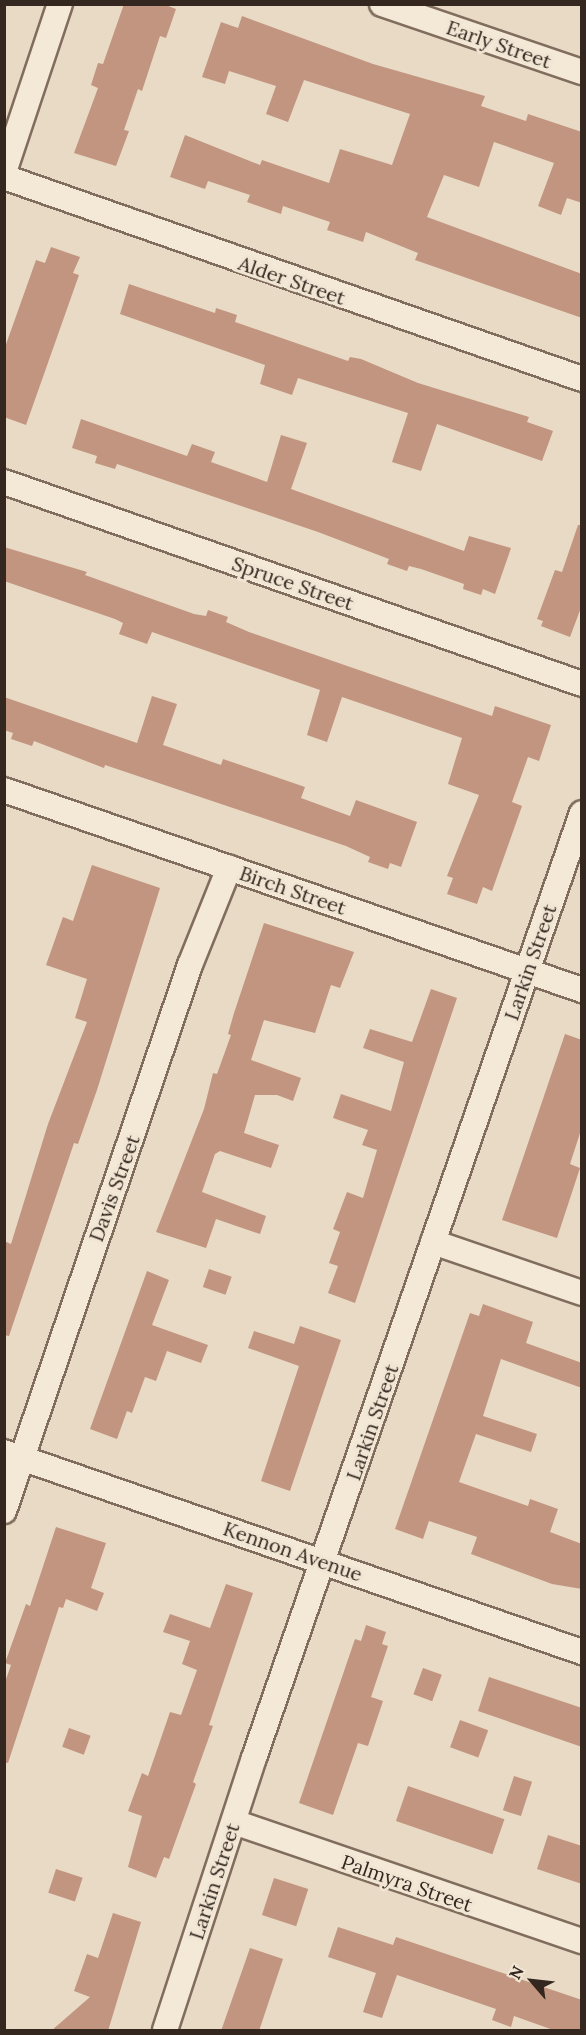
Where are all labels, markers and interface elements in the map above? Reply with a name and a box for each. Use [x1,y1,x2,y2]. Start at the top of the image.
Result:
street label: Early Street [443,15,555,73]
street label: Alder Street [235,251,349,309]
street label: Spruce Street [229,551,357,615]
street label: Birch Street [237,861,349,919]
street label: Larkin Street [499,901,561,1023]
street label: Davis Street [84,1131,144,1245]
street label: Larkin Street [341,1361,403,1483]
street label: Kennon Avenue [220,1516,366,1586]
street label: Larkin Street [184,1820,244,1942]
street label: Palmyra Street [338,1849,476,1917]
north arrow [502,1951,562,2011]
text: N [504,1962,528,1983]

